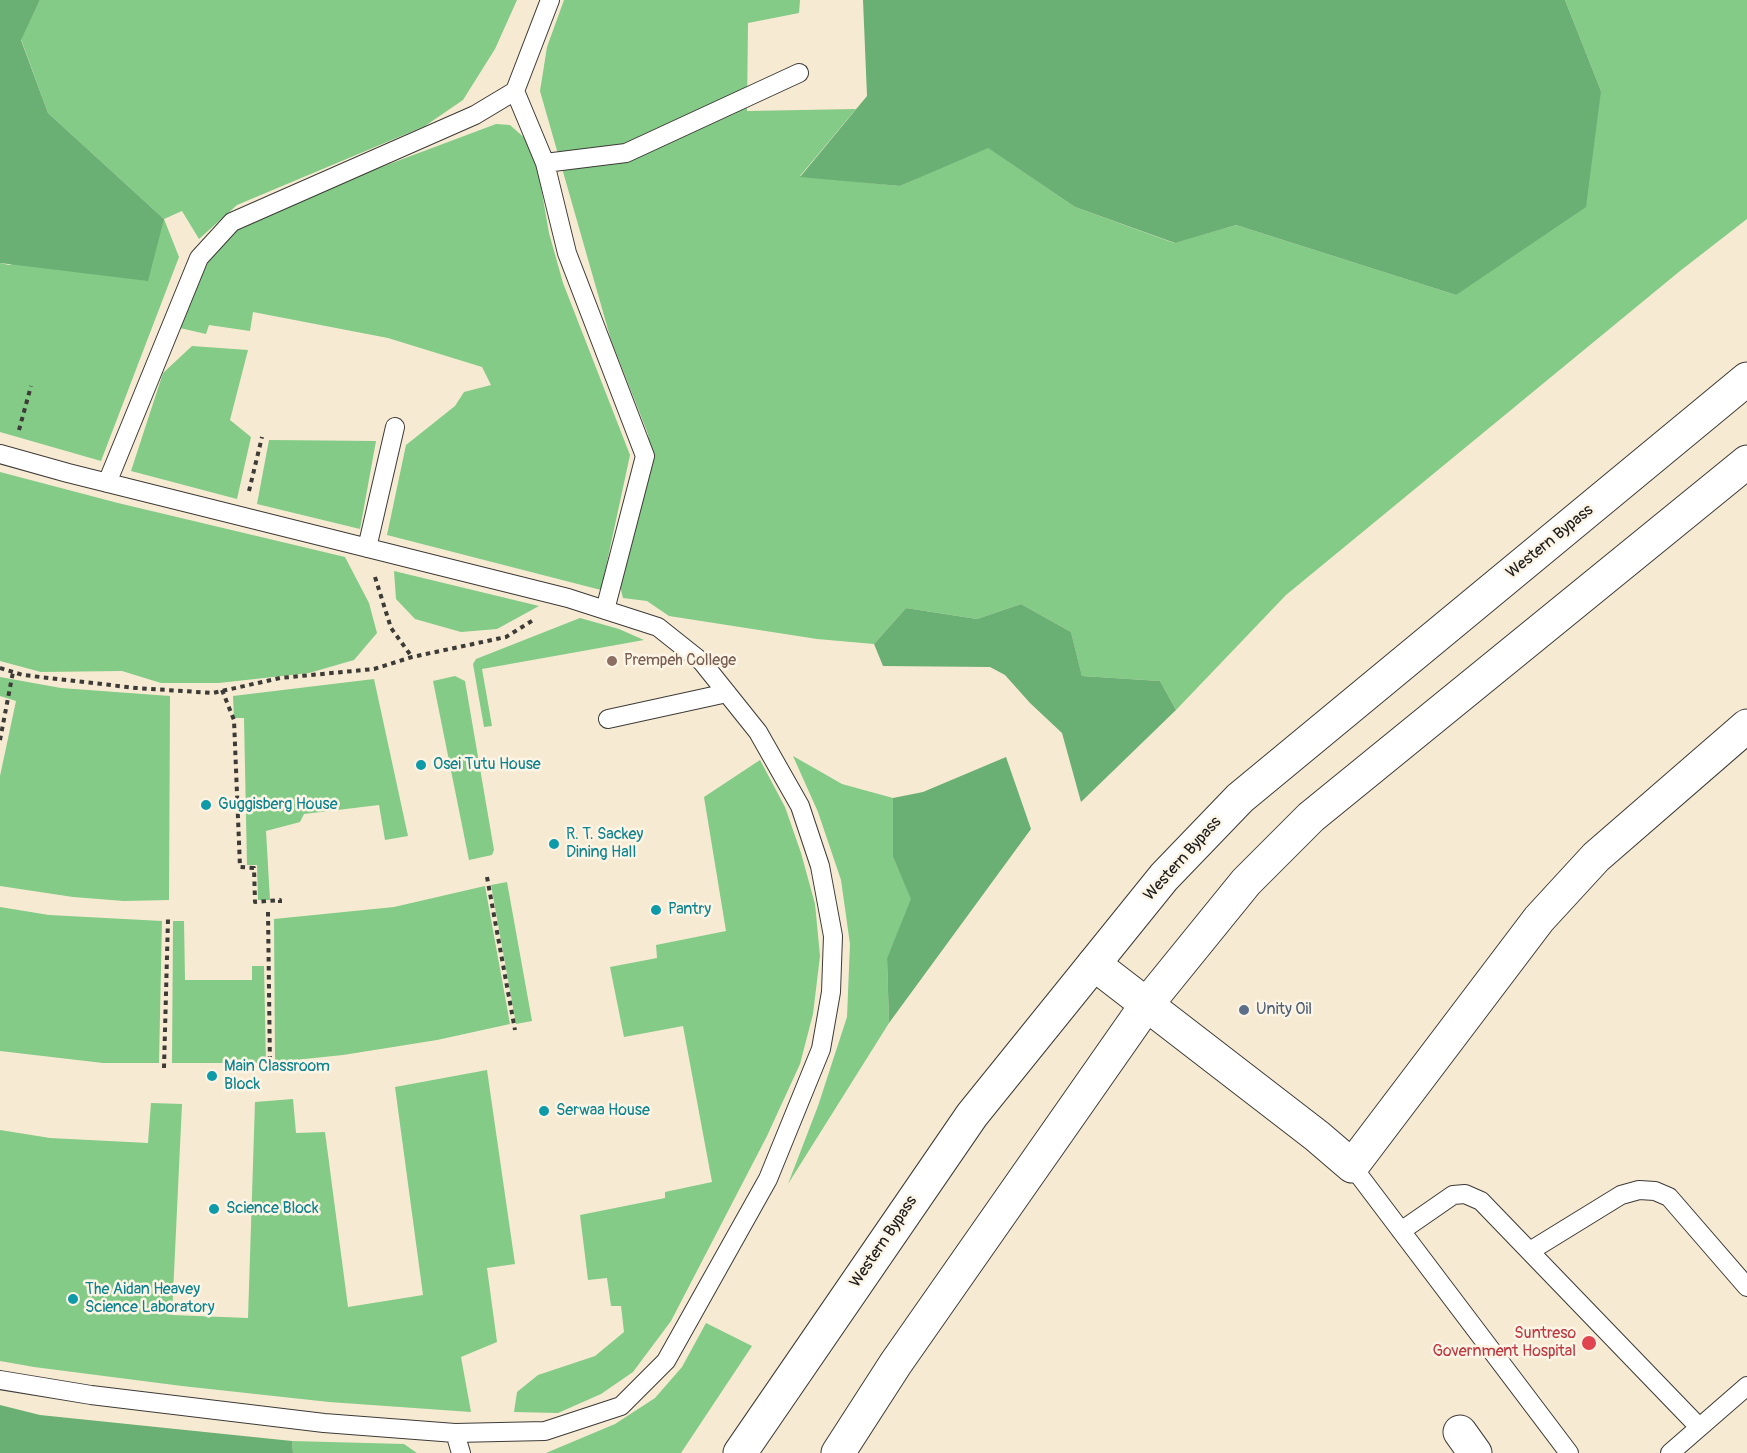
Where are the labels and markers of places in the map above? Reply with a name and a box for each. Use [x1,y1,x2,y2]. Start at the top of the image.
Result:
place label: Prempeh College [624,651,736,671]
marker: Prempeh College [605,654,619,668]
place label: Osei Tutu House [433,755,541,775]
marker: Osei Tutu House [414,758,428,772]
place label: Guggisberg House [218,795,338,815]
marker: Guggisberg House [199,798,213,812]
place label: R. T. Sackey Dining Hall [566,825,643,863]
marker: R. T. Sackey Dining Hall [547,837,561,851]
place label: Pantry [668,900,711,920]
marker: Pantry [649,903,663,917]
place label: Unity Oil [1256,1000,1312,1020]
marker: Unity Oil [1237,1003,1251,1017]
place label: Main Classroom Block [224,1057,330,1095]
marker: Main Classroom Block [205,1069,219,1083]
place label: Serwaa House [556,1101,650,1121]
marker: Serwaa House [537,1104,551,1118]
place label: Science Block [226,1199,319,1219]
marker: Science Block [207,1202,221,1216]
place label: The Aidan Heavey Science Laboratory [85,1280,215,1318]
marker: The Aidan Heavey Science Laboratory [66,1292,80,1306]
place label: Suntreso Government Hospital [1432,1324,1576,1362]
marker: Suntreso Government Hospital [1580,1334,1598,1352]

